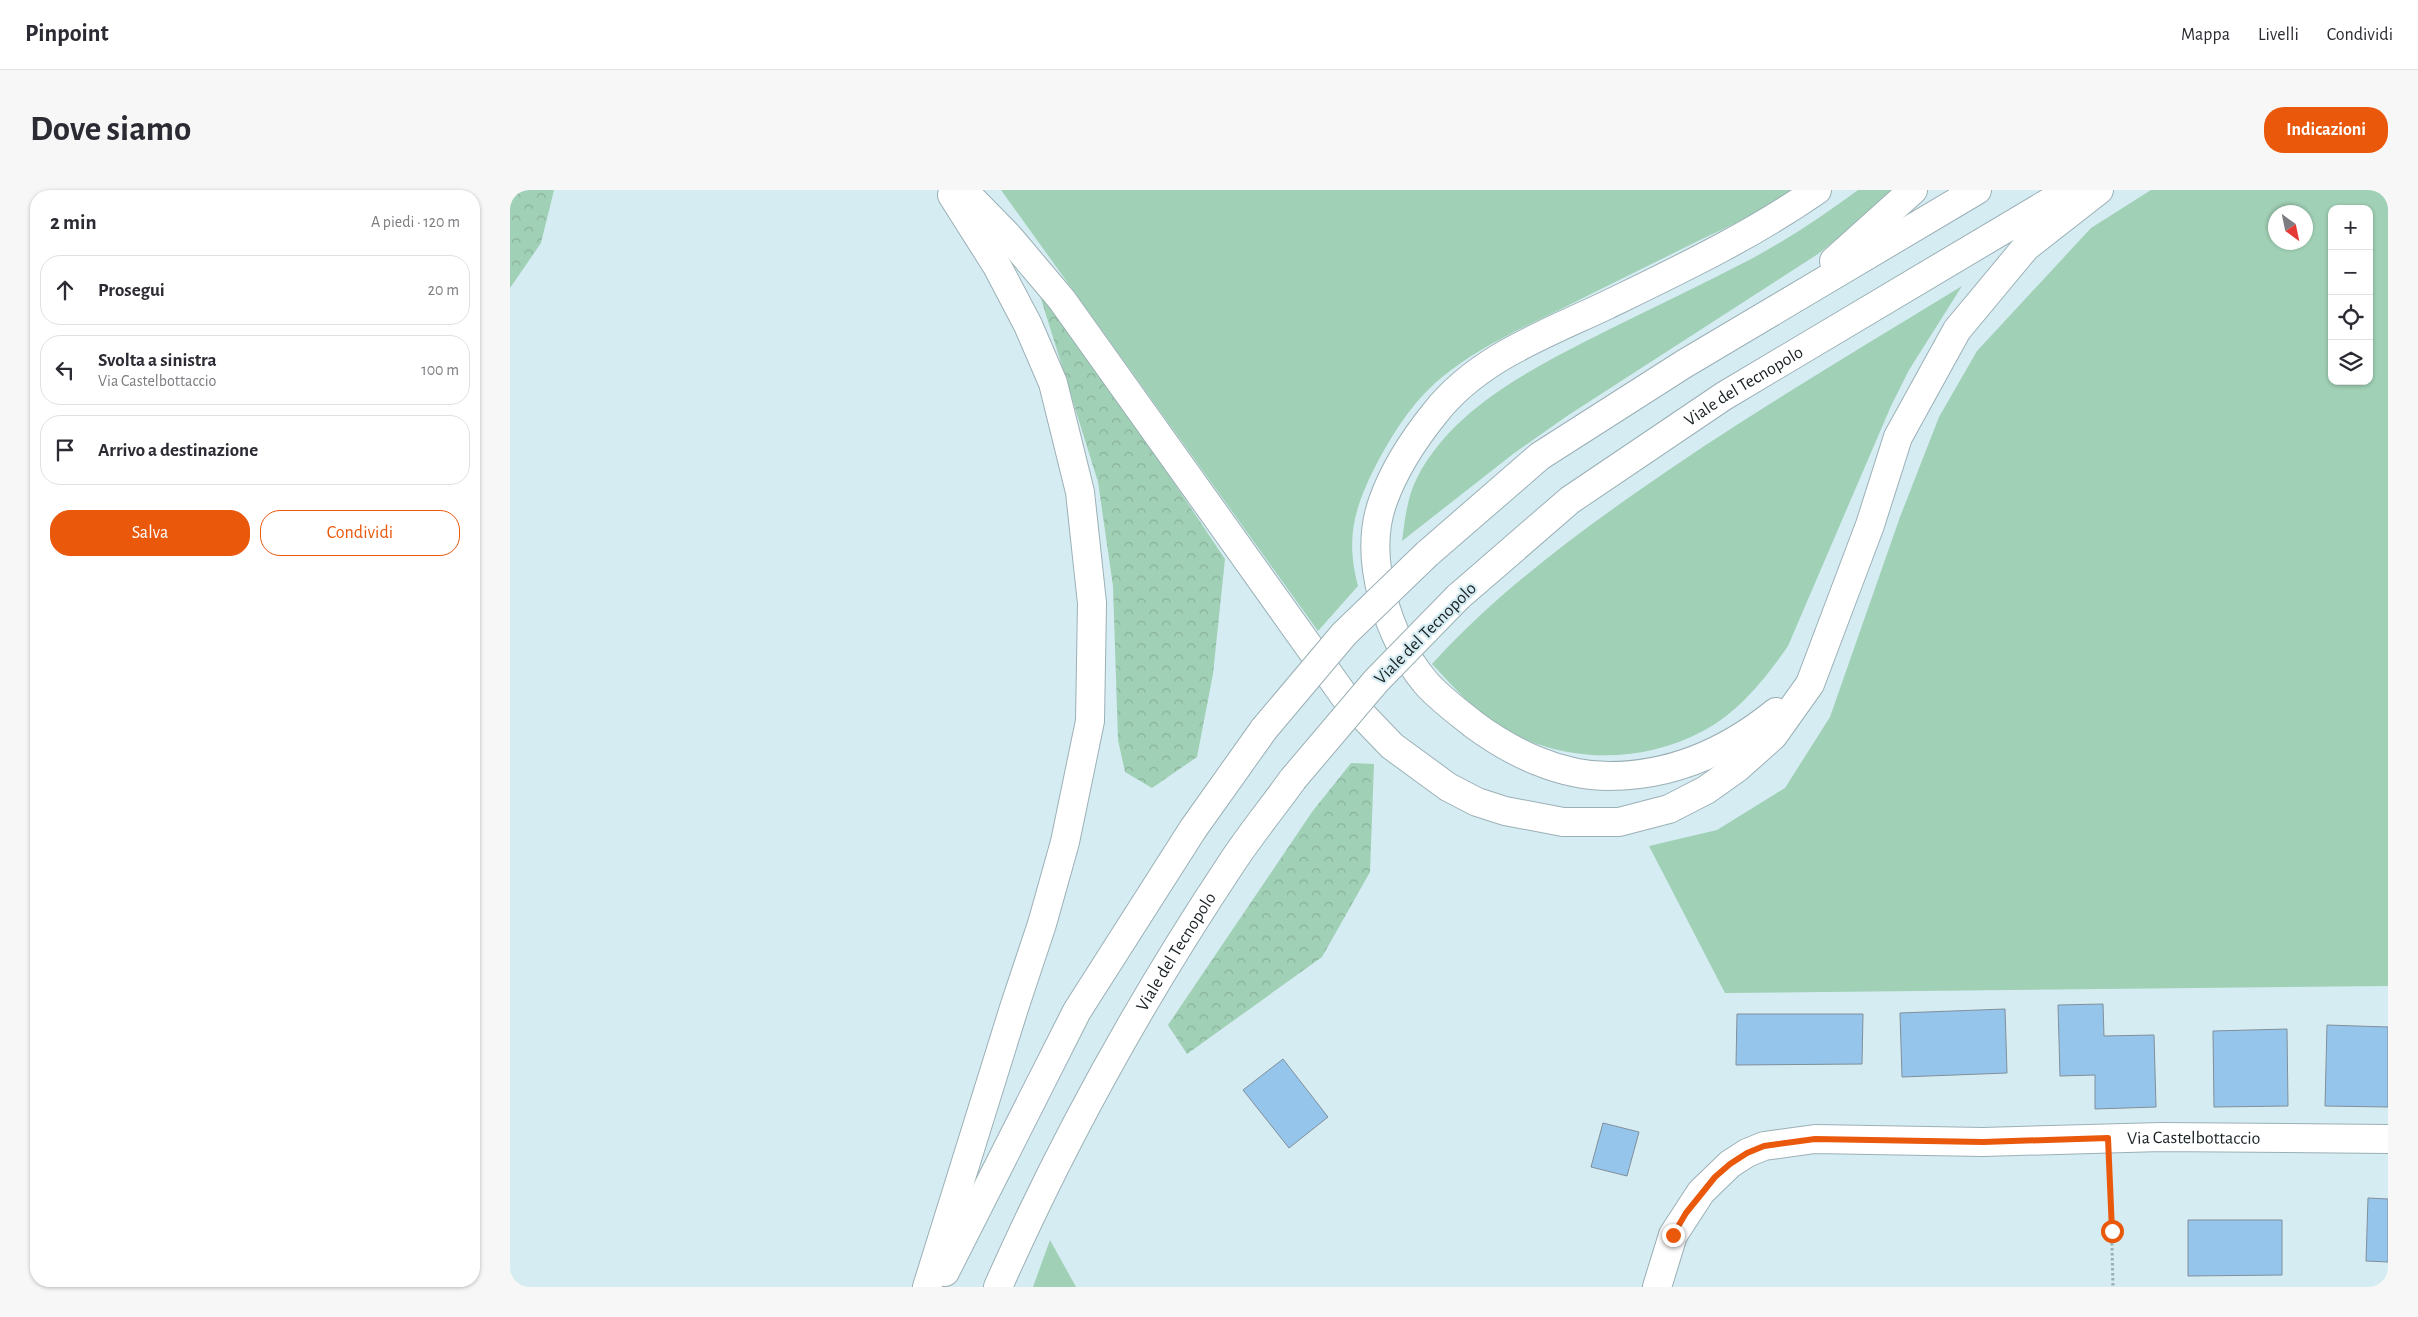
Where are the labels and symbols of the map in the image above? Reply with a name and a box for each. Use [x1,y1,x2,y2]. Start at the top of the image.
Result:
north arrow [2268,205,2313,250]
street label: Viale del Tecnopolo [1681,343,1807,430]
street label: Viale del Tecnopolo [1371,579,1480,688]
street label: Viale del Tecnopolo [1133,889,1220,1014]
street label: Via Castelbottaccio [2127,1129,2261,1148]
route start [2101,1220,2124,1243]
route end [1662,1224,1685,1247]

